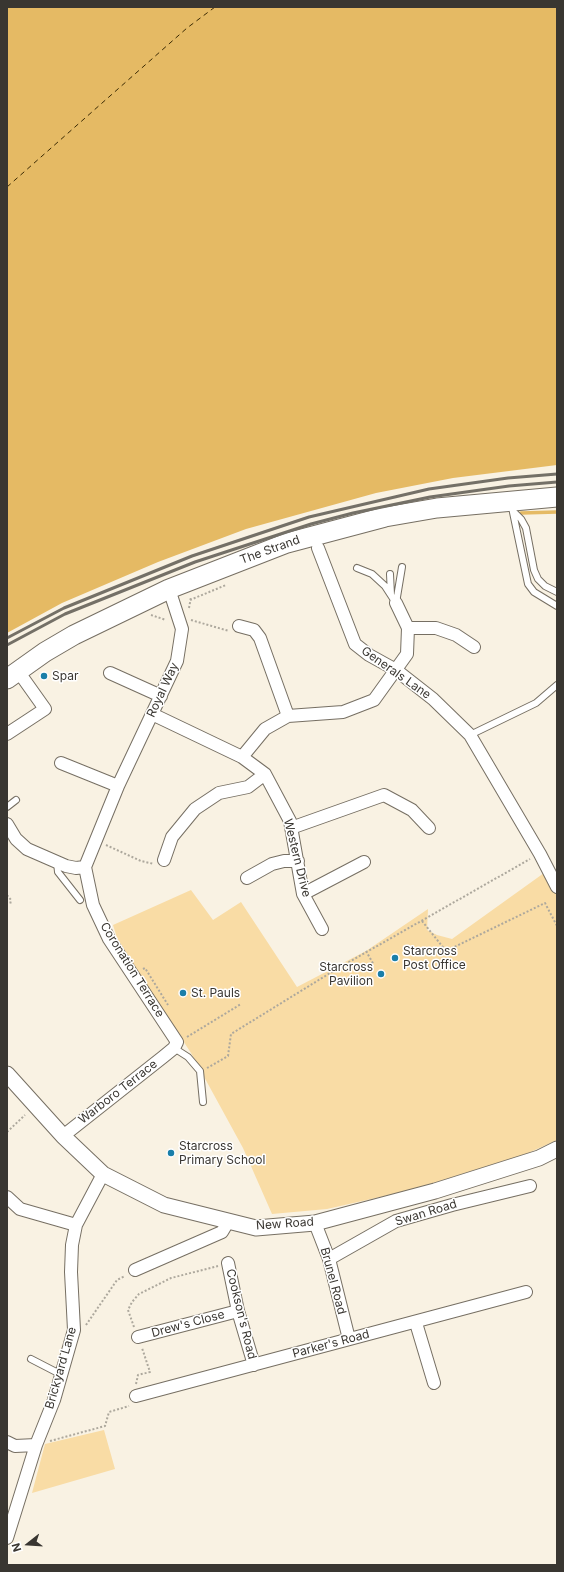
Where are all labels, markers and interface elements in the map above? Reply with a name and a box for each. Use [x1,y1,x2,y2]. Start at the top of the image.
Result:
street label: The Strand [238,533,302,567]
street label: Generals Lane [358,644,434,702]
street label: Royal Way [144,660,182,720]
place label: Spar [52,669,78,683]
marker: Spar [39,671,49,681]
street label: Western Drive [280,817,314,899]
street label: Coronation Terrace [97,920,167,1020]
place label: Starcross Post Office [403,944,466,972]
marker: Starcross Post Office [390,953,400,963]
place label: Starcross Pavilion [319,960,373,988]
marker: Starcross Pavilion [376,969,386,979]
place label: St. Pauls [191,986,240,1000]
marker: St. Pauls [178,988,188,998]
street label: Warboro Terrace [76,1057,160,1127]
place label: Starcross Primary School [179,1139,265,1167]
marker: Starcross Primary School [166,1148,176,1158]
street label: Swan Road [393,1197,459,1229]
street label: New Road [256,1215,314,1233]
street label: Brunel Road [317,1246,349,1316]
street label: Cookson's Road [223,1267,259,1361]
street label: Drew's Close [150,1307,226,1341]
street label: Brickyard Lane [42,1325,80,1411]
street label: Parker's Road [291,1327,371,1361]
north arrow [8,1524,48,1564]
text: N [9,1541,24,1554]

